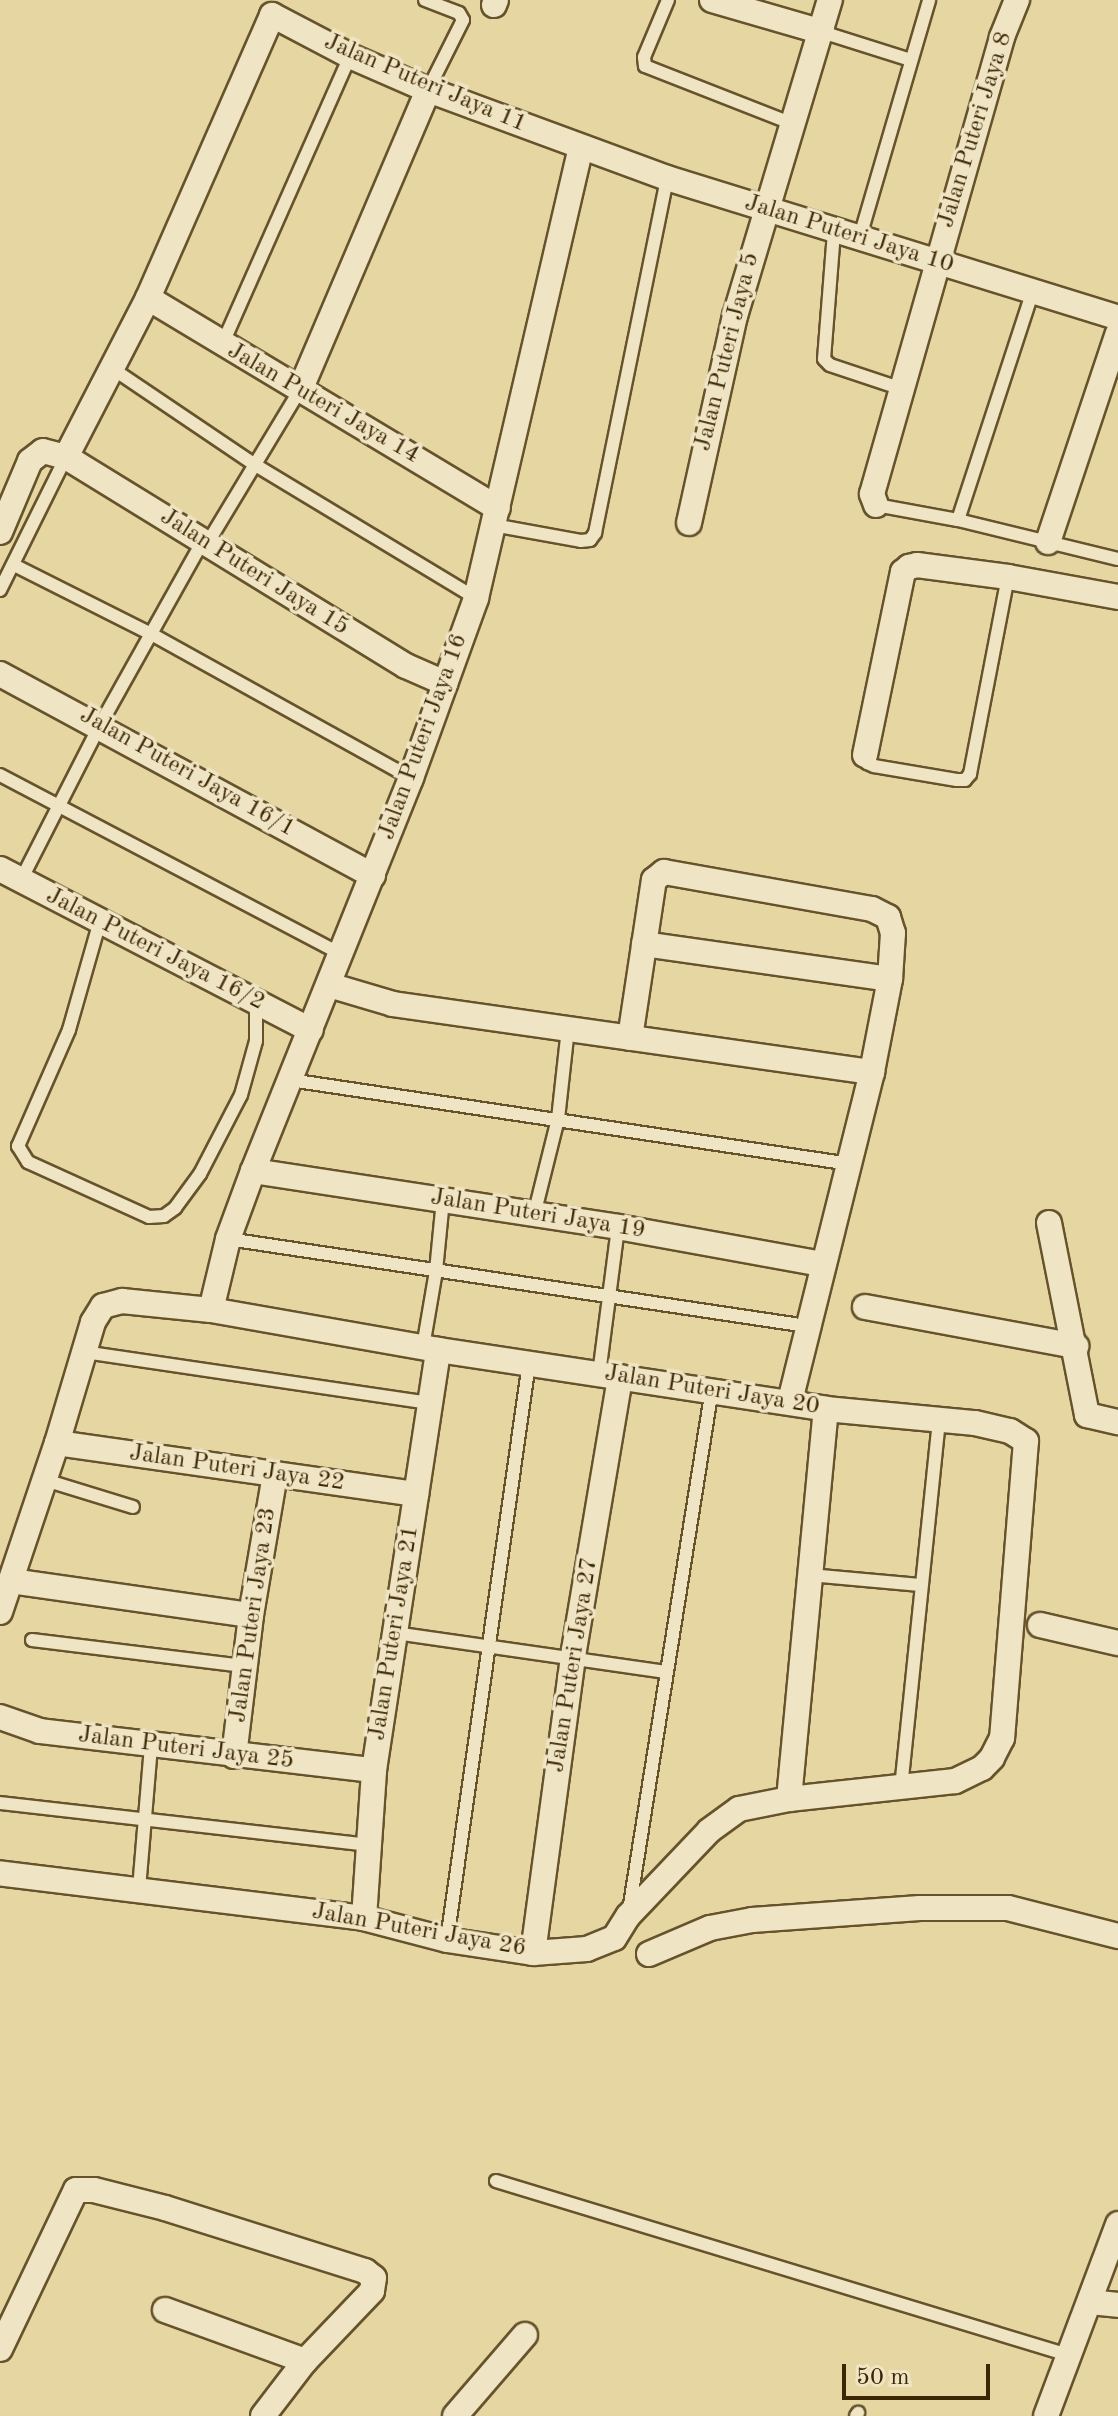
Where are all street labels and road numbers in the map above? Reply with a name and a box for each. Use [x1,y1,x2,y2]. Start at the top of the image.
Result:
street label: Jalan Puteri Jaya 11 [319,28,531,140]
street label: Jalan Puteri Jaya 8 [933,29,1019,231]
street label: Jalan Puteri Jaya 10 [741,189,957,281]
street label: Jalan Puteri Jaya 5 [689,250,767,454]
street label: Jalan Puteri Jaya 14 [222,337,424,471]
street label: Jalan Puteri Jaya 15 [154,503,354,643]
street label: Jalan Puteri Jaya 16 [373,630,475,844]
street label: Jalan Puteri Jaya 16/1 [74,702,300,844]
street label: Jalan Puteri Jaya 16/2 [41,882,269,1018]
street label: Jalan Puteri Jaya 19 [428,1184,648,1246]
street label: Jalan Puteri Jaya 20 [602,1360,822,1422]
street label: Jalan Puteri Jaya 22 [127,1440,347,1498]
street label: Jalan Puteri Jaya 23 [225,1505,283,1725]
street label: Jalan Puteri Jaya 21 [364,1523,426,1743]
street label: Jalan Puteri Jaya 27 [543,1555,605,1775]
street label: Jalan Puteri Jaya 25 [76,1721,296,1777]
street label: Jalan Puteri Jaya 26 [310,1898,528,1964]

